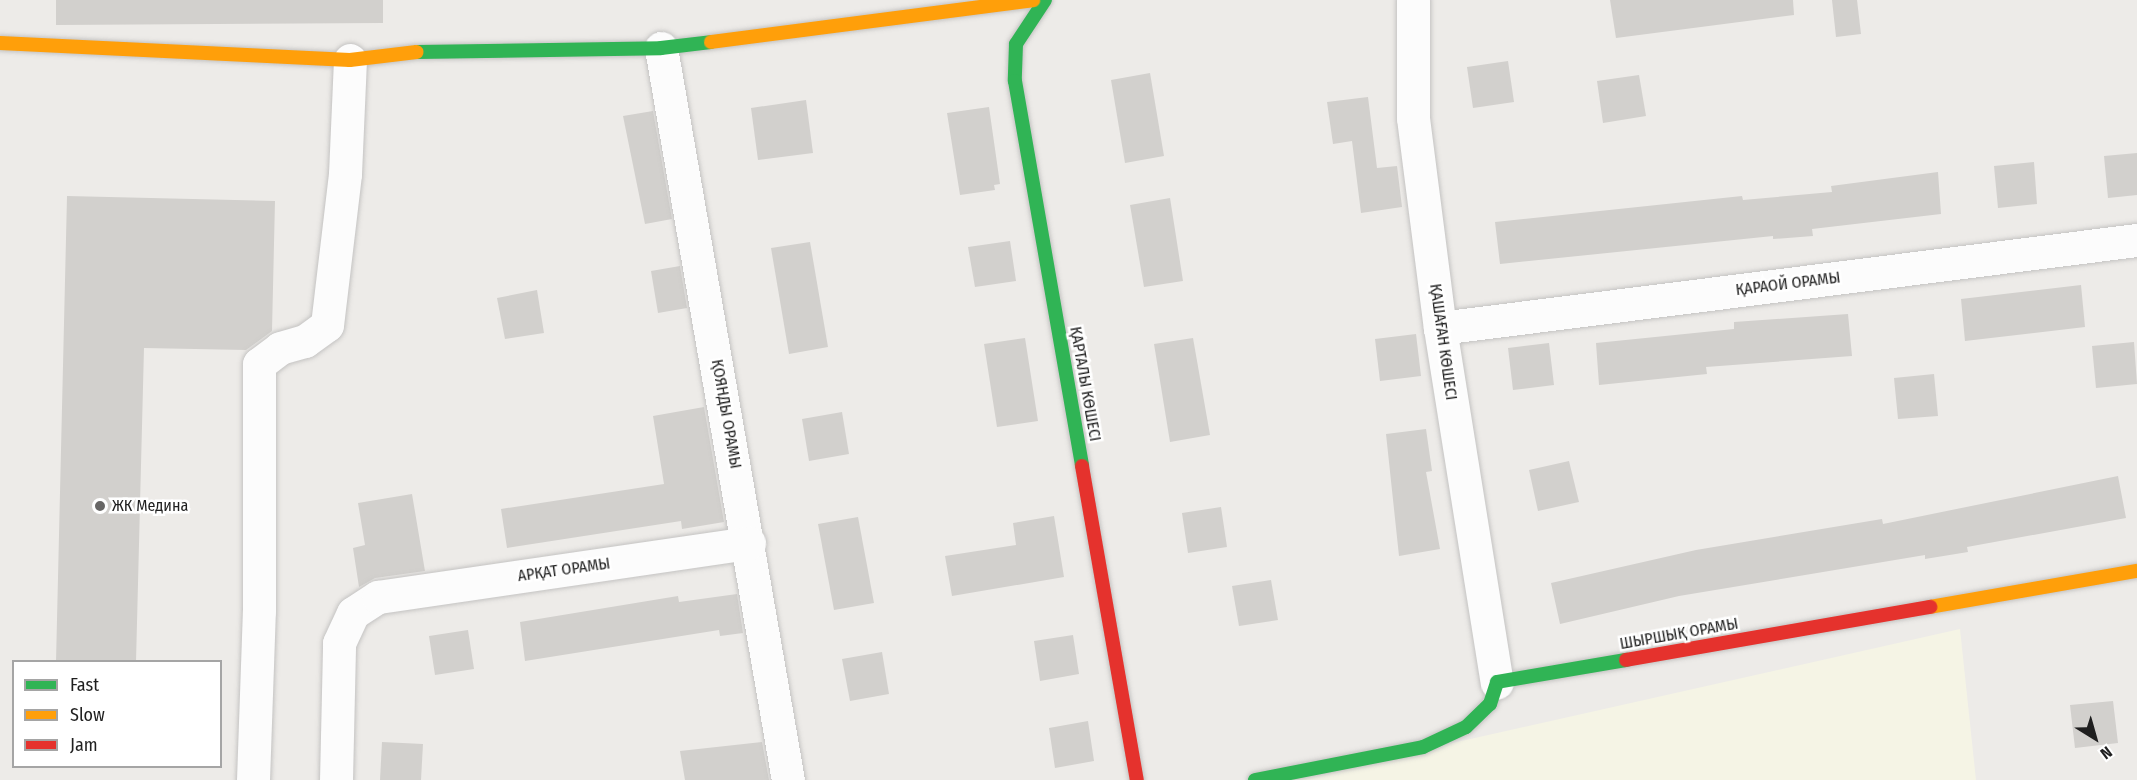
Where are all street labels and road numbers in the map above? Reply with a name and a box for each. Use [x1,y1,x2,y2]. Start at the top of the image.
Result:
street label: ҚАРАОЙ ОРАМЫ [1735,268,1841,300]
street label: ҚАШАҒАН КӨШЕСІ [1425,282,1461,402]
street label: ҚАРТАЛЫ КӨШЕСІ [1065,325,1105,443]
street label: ҚОЯНДЫ ОРАМЫ [707,358,745,470]
street label: АРҚАТ ОРАМЫ [517,554,611,586]
street label: ШЫРШЫҚ ОРАМЫ [1618,614,1740,654]

